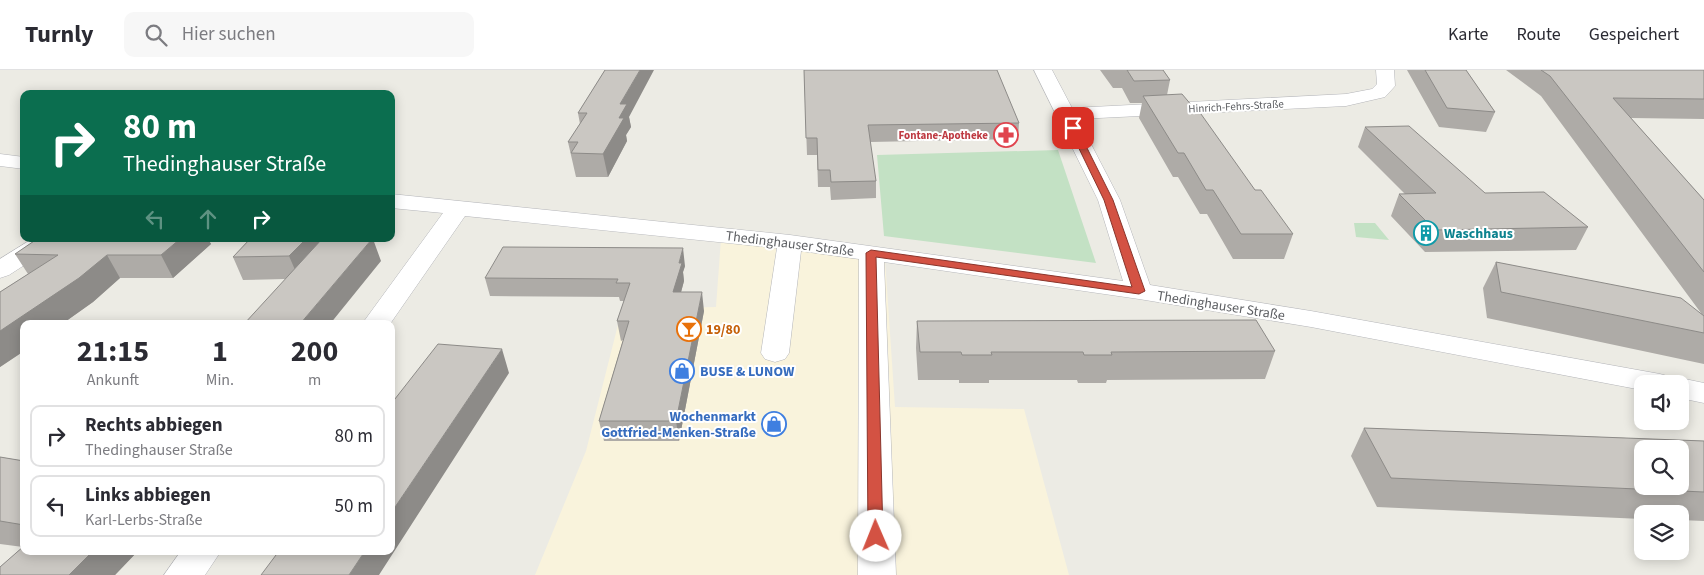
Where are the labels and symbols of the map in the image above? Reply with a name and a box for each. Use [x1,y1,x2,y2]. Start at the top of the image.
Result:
street label: Hinrich-Fehrs-Straße [1188,96,1285,116]
pin [1052,107,1094,149]
pharmacy icon: Fontane-Apotheke [993,122,1019,148]
place label: Fontane-Apotheke [898,128,988,143]
building icon: Waschhaus [1413,220,1439,246]
place label: Waschhaus [1444,224,1513,244]
street label: Thedinghauser Straße [725,226,855,262]
street label: Thedinghauser Straße [1155,286,1286,326]
bar icon: 19/80 [676,316,702,342]
place label: 19/80 [706,320,740,340]
shop icon: BUSE & LUNOW [669,358,695,384]
place label: BUSE & LUNOW [700,362,795,382]
place label: Wochenmarkt Gottfried-Menken-Straße [601,407,757,443]
shop icon: Wochenmarkt Gottfried-Menken-Straße [761,411,787,437]
position arrow [849,509,901,561]

